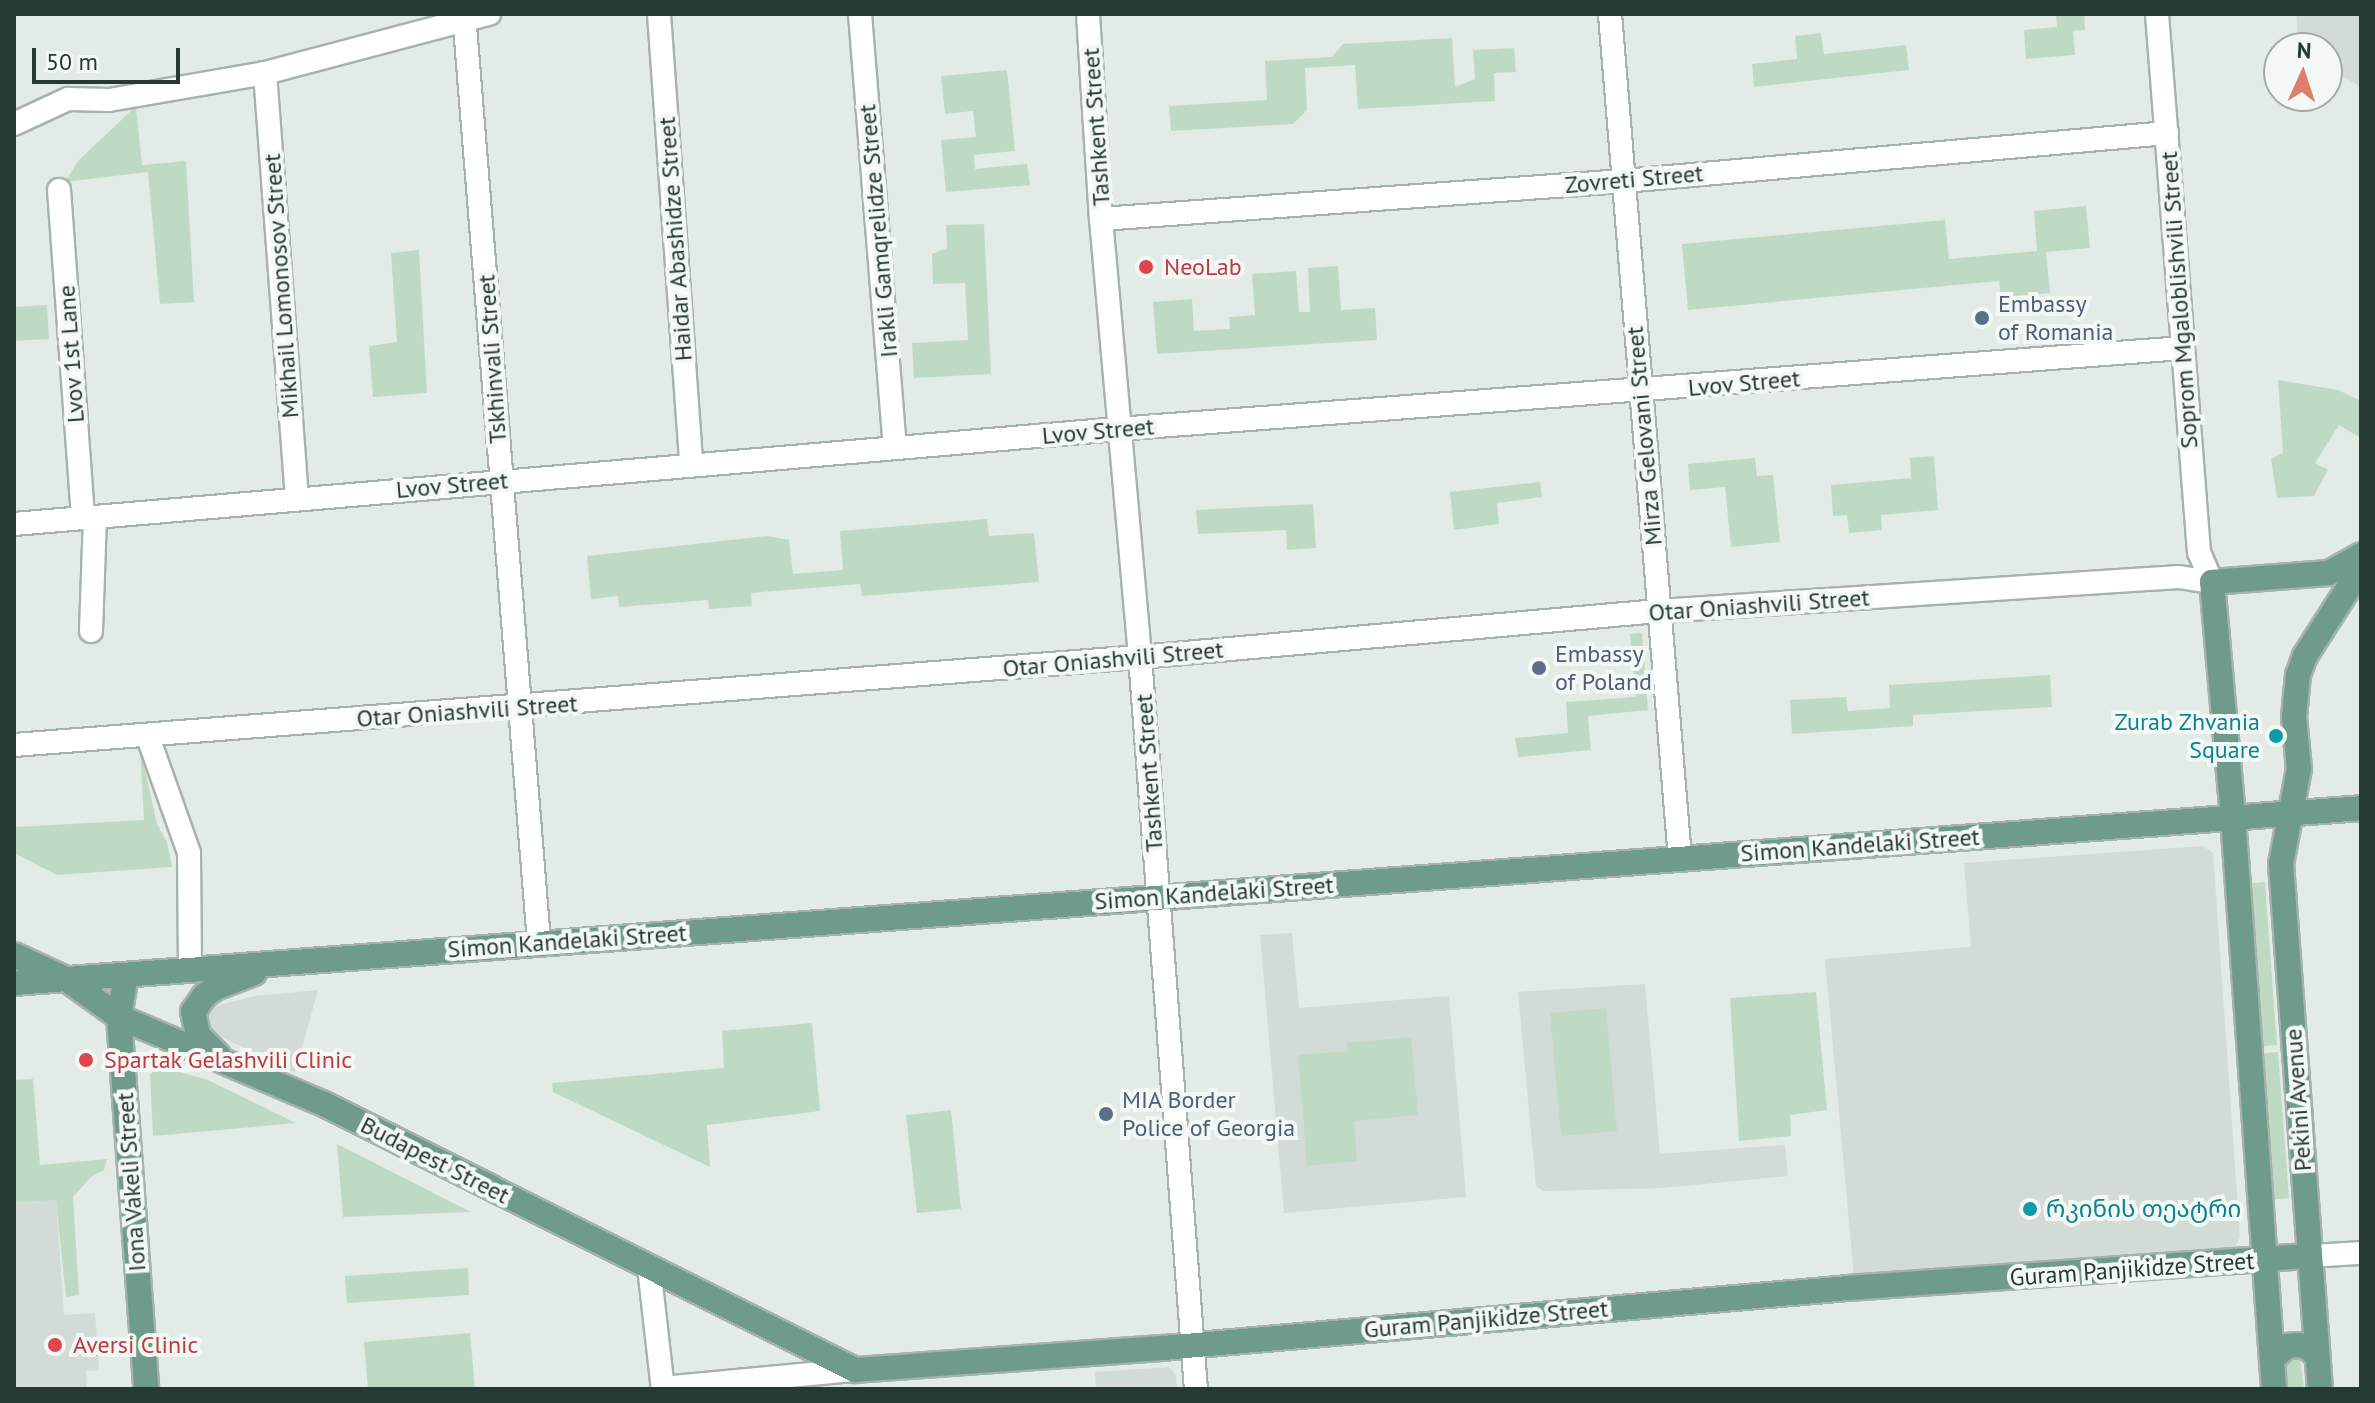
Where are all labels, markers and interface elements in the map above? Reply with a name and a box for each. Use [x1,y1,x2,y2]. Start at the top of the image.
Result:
scale bar [36,32,184,82]
north arrow [2263,32,2343,112]
text: N [2296,36,2312,64]
text: 50 m [46,46,98,77]
street label: Tashkent Street [1076,47,1116,207]
street label: Irakli Gamqrelidze Street [853,103,903,359]
street label: Haidar Abashidze Street [652,116,698,362]
street label: Soprom Mgaloblishvili Street [2154,150,2204,450]
street label: Mikhail Lomonosov Street [257,152,305,420]
street label: Zovreti Street [1564,159,1704,199]
place label: NeoLab [1164,253,1242,281]
marker: NeoLab [1135,256,1157,278]
street label: Tskhinvali Street [472,273,512,445]
street label: Lvov 1st Lane [52,284,90,424]
place label: Embassy of Romania [1998,290,2113,346]
marker: Embassy of Romania [1973,309,1991,327]
street label: Mirza Gelovani Street [1620,325,1668,547]
street label: Lvov Street [1686,364,1802,402]
street label: Lvov Street [1040,412,1156,450]
street label: Lvov Street [394,466,510,504]
street label: Otar Oniashvili Street [1648,583,1870,627]
street label: Otar Oniashvili Street [1002,635,1224,683]
place label: Embassy of Poland [1555,640,1652,696]
marker: Embassy of Poland [1530,659,1548,677]
street label: Otar Oniashvili Street [356,689,578,733]
street label: Tashkent Street [1129,693,1169,853]
place label: Zurab Zhvania Square [2114,708,2260,764]
marker: Zurab Zhvania Square [2267,727,2285,745]
street label: Simon Kandelaki Street [1739,822,1981,868]
street label: Simon Kandelaki Street [1093,870,1335,916]
street label: Simon Kandelaki Street [446,918,688,964]
street label: Pekini Avenue [2279,1027,2317,1173]
place label: Spartak Gelashvili Clinic [104,1046,353,1074]
marker: Spartak Gelashvili Clinic [75,1049,97,1071]
place label: MIA Border Police of Georgia [1122,1086,1295,1142]
street label: Iona Vakeli Street [110,1091,152,1273]
marker: MIA Border Police of Georgia [1097,1105,1115,1123]
street label: Budapest Street [356,1110,514,1210]
place label: რკინის თეატრი [2046,1195,2241,1223]
marker: რკინის თეატრი [2021,1200,2039,1218]
street label: Guram Panjikidze Street [2009,1246,2255,1292]
street label: Guram Panjikidze Street [1363,1294,1609,1344]
place label: Aversi Clinic [73,1331,198,1359]
marker: Aversi Clinic [44,1334,66,1356]

